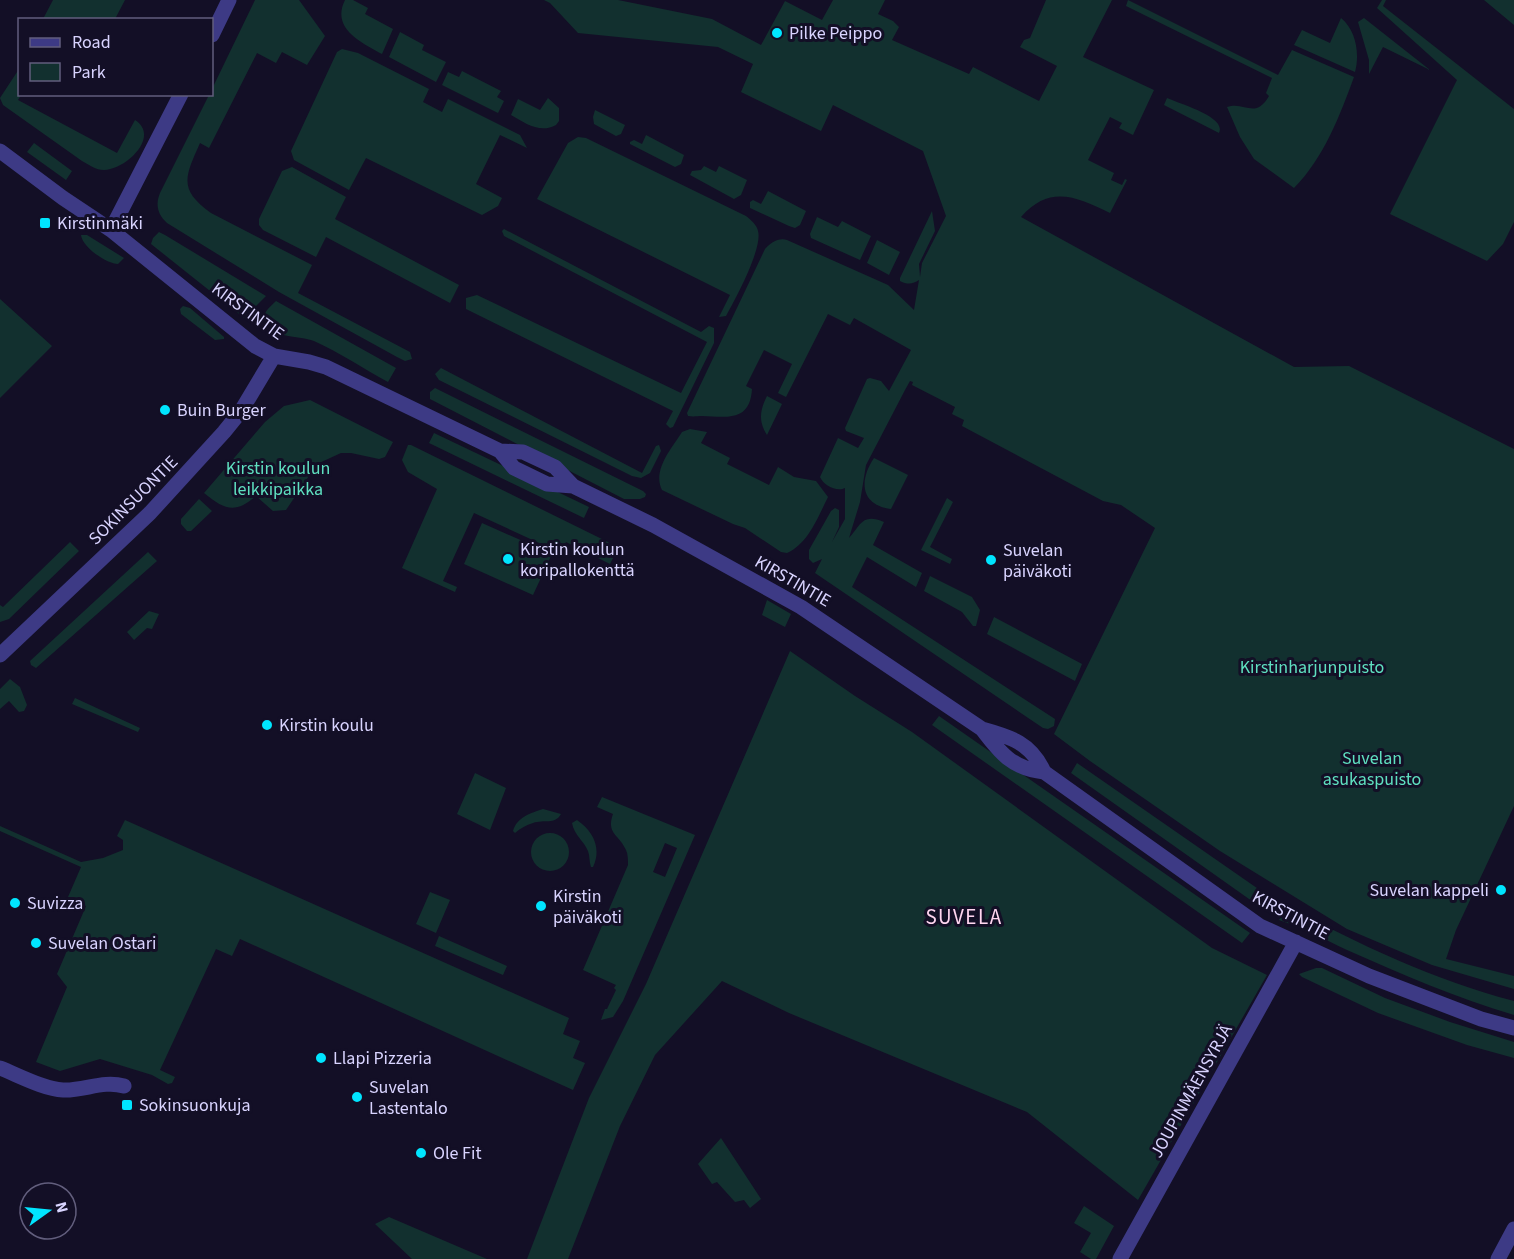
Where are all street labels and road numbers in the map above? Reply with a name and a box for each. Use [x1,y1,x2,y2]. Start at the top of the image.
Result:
street label: KIRSTINTIE [206,277,289,346]
street label: SOKINSUONTIE [83,450,184,551]
street label: KIRSTINTIE [750,550,836,613]
street label: KIRSTINTIE [1248,885,1334,946]
street label: JOUPINMÄENSYRJÄ [1144,1020,1239,1162]

